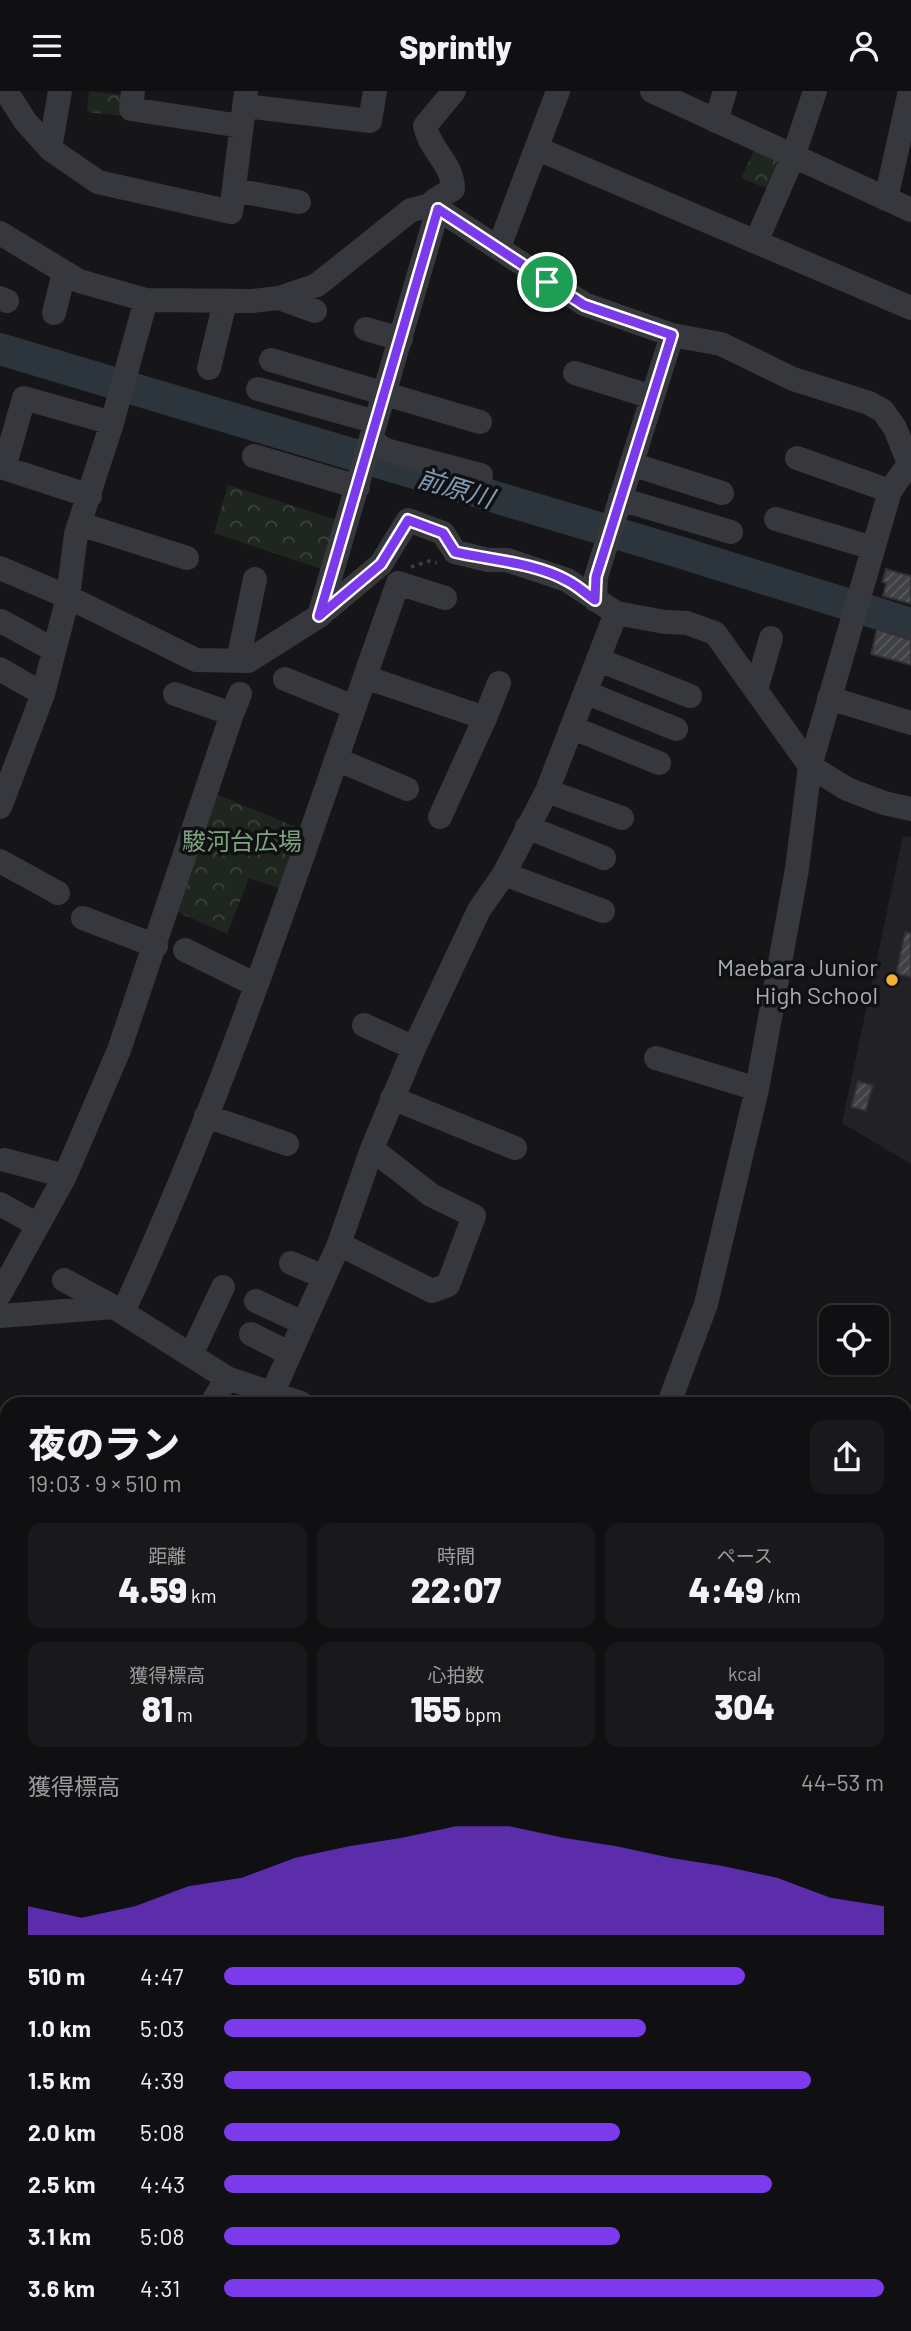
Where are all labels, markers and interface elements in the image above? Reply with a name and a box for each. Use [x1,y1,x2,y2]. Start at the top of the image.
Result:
icon: menu [28,27,66,65]
text: Sprintly [399,27,512,65]
icon: person [845,27,883,65]
pin [517,252,577,312]
icon: arrive [528,263,566,301]
water label: 前原川 [414,461,501,514]
park label: 駿河台広場 [182,826,302,855]
place label: Maebara Junior High School [717,952,878,1009]
marker: Maebara Junior High School [884,972,900,988]
map controls [819,1305,889,1375]
button: locate [819,1305,889,1375]
text: 夜のラン [28,1420,180,1466]
button: share [810,1420,884,1494]
text: 19:03 · 9 × 510 m [28,1469,181,1497]
text: 距離 [148,1544,186,1567]
text: 時間 [437,1544,475,1567]
text: ペース [717,1544,773,1567]
text: 4.59 [118,1568,187,1610]
text: 22:07 [411,1568,501,1610]
text: 4:49 [689,1568,764,1610]
text: km [187,1584,216,1607]
text: /km [764,1584,801,1607]
text: kcal [728,1662,761,1685]
text: 獲得標高 [129,1663,205,1686]
text: 心拍数 [427,1663,485,1686]
text: 304 [714,1685,775,1727]
text: 81 [142,1687,173,1729]
text: 155 [410,1687,461,1729]
text: m [173,1703,193,1726]
text: bpm [461,1703,502,1726]
text: 44–53 m [801,1768,884,1796]
text: 獲得標高 [28,1772,120,1800]
text: 510 m [28,1962,85,1990]
text: 4:47 [140,1962,183,1990]
text: 1.0 km [28,2014,91,2042]
text: 5:03 [140,2014,184,2042]
text: 1.5 km [28,2066,91,2094]
text: 4:39 [140,2066,184,2094]
text: 2.0 km [28,2118,96,2146]
text: 5:08 [140,2118,185,2146]
text: 2.5 km [28,2170,96,2198]
text: 4:43 [140,2170,185,2198]
text: 3.1 km [28,2222,91,2250]
text: 5:08 [140,2222,185,2250]
text: 3.6 km [28,2274,95,2302]
text: 4:31 [140,2274,180,2302]

